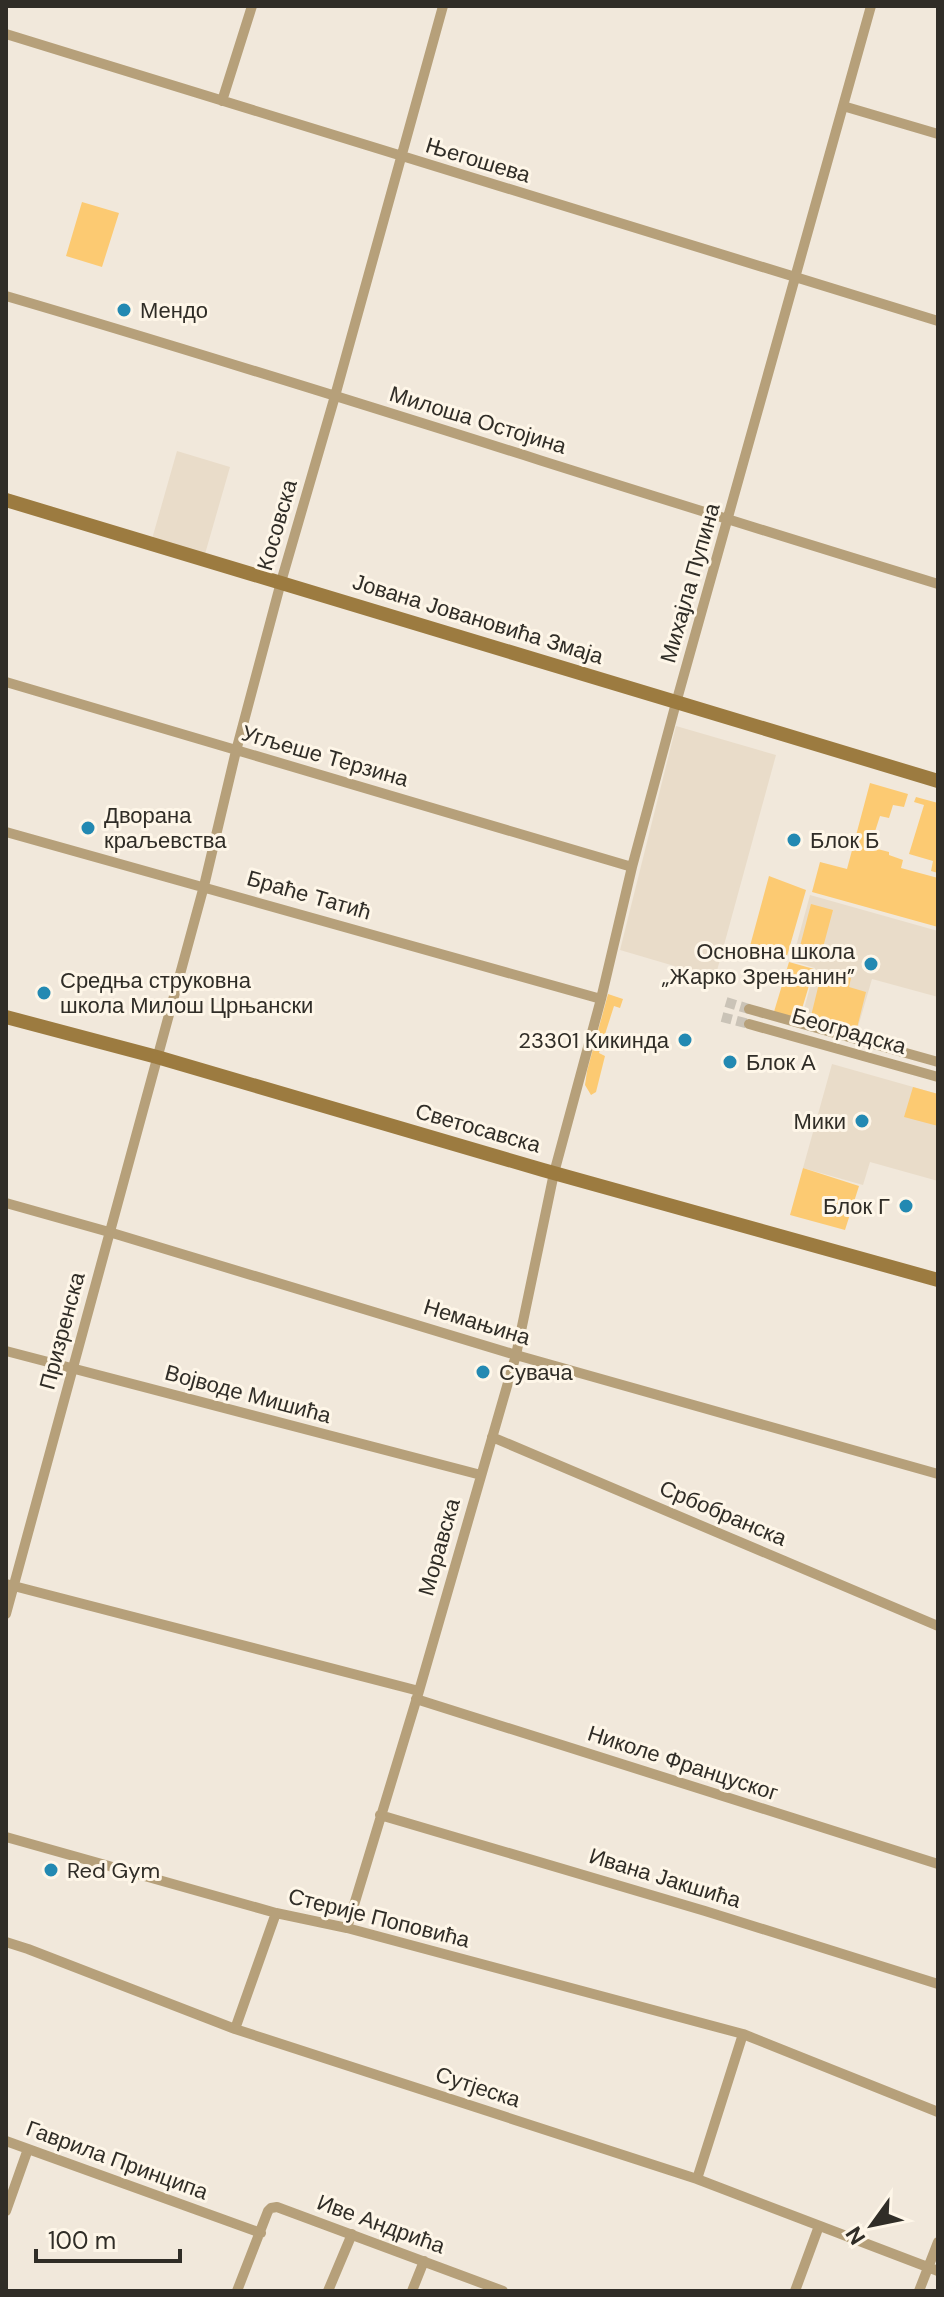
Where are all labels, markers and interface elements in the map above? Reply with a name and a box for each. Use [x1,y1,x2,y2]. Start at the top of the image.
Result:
street label: Његошева [422,130,535,190]
place label: Мендо [140,296,208,325]
marker: Мендо [115,301,133,319]
street label: Милоша Остојина [386,379,571,461]
street label: Косовска [250,475,304,574]
street label: Михајла Пупина [653,499,727,666]
street label: Јована Јовановића Змаја [349,567,608,671]
street label: Угљеше Терзина [238,718,412,794]
place label: Дворана краљевства [104,801,227,855]
marker: Дворана краљевства [79,819,97,837]
place label: Блок Б [810,826,879,855]
marker: Блок Б [785,831,803,849]
street label: Браће Татић [243,863,375,927]
place label: Основна школа „Жарко Зрењанин” [662,937,856,991]
marker: Основна школа „Жарко Зрењанин” [862,955,880,973]
place label: Средња струковна школа Милош Црњански [60,966,313,1020]
marker: Средња струковна школа Милош Црњански [35,984,53,1002]
street label: Београдска [788,1001,910,1061]
place label: 23301 Кикинда [518,1026,670,1055]
marker: 23301 Кикинда [676,1031,694,1049]
place label: Блок А [746,1048,816,1077]
marker: Блок А [721,1053,739,1071]
street label: Светосавска [412,1096,545,1160]
place label: Мики [793,1107,846,1136]
marker: Мики [853,1112,871,1130]
place label: Блок Г [823,1192,890,1221]
marker: Блок Г [897,1197,915,1215]
street label: Призренска [32,1268,92,1393]
street label: Немањина [420,1292,535,1352]
street label: Војводе Мишића [162,1358,335,1430]
place label: Сувача [499,1358,574,1387]
marker: Сувача [474,1363,492,1381]
street label: Србобранска [655,1473,792,1553]
street label: Моравска [411,1494,467,1599]
street label: Николе Француског [584,1719,782,1807]
street label: Ивана Јакшића [586,1841,745,1915]
place label: Red Gym [67,1856,160,1885]
marker: Red Gym [42,1861,60,1879]
street label: Стерије Поповића [285,1881,474,1955]
street label: Сутјеска [432,2060,525,2115]
street label: Гаврила Принципа [22,2114,213,2207]
north arrow [832,2185,912,2265]
street label: Иве Андрића [313,2187,450,2261]
scale bar [36,2213,180,2263]
text: N [839,2221,872,2250]
text: 100 m [48,2225,116,2256]

